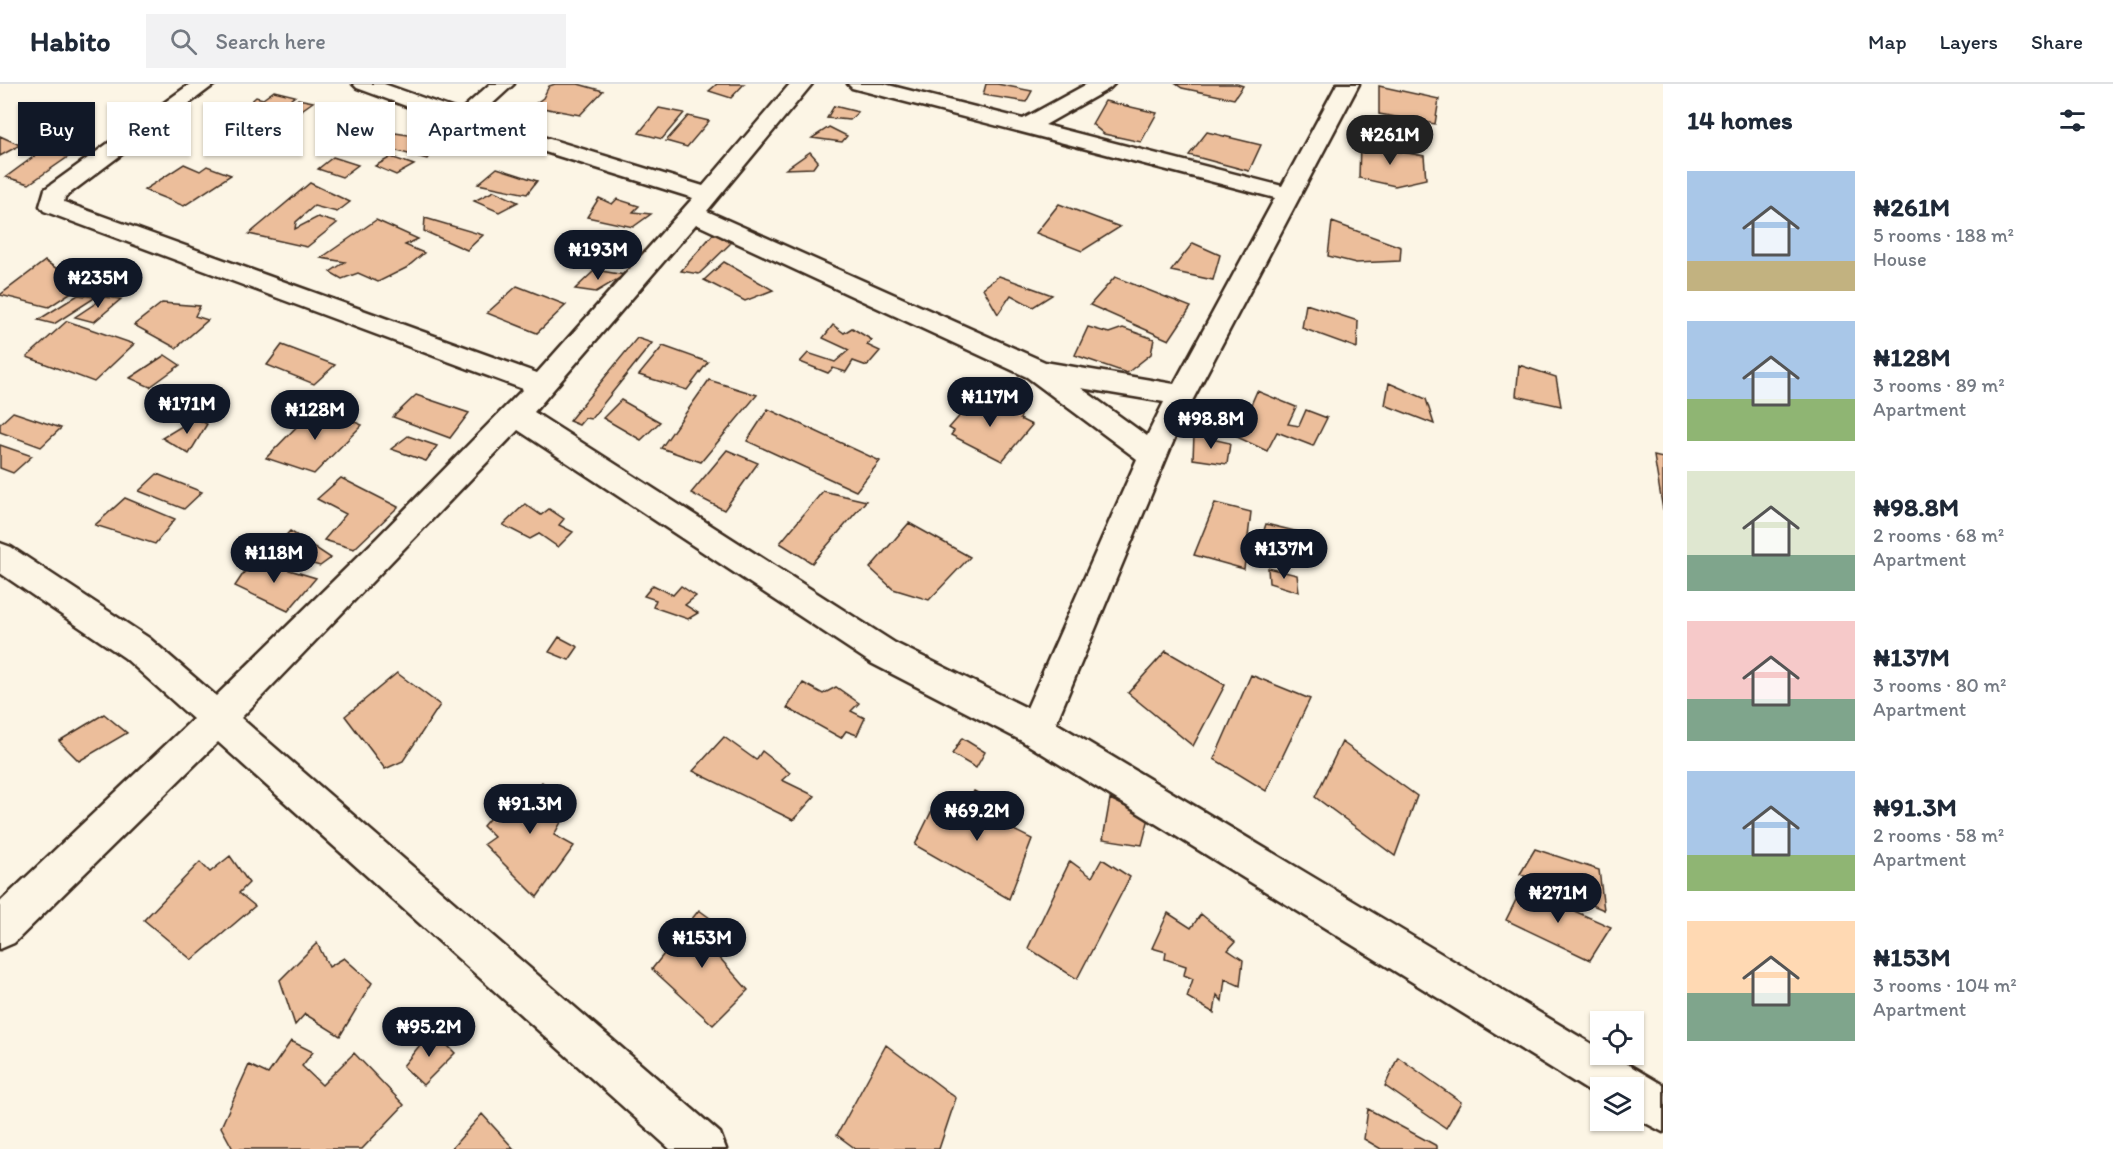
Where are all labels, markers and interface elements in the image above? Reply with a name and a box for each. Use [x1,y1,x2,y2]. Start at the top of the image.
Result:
search box [146,14,566,68]
text: Habito [30,24,110,58]
icon: search [167,25,200,58]
text: Search here [215,28,326,55]
text: Map [1868,29,1907,54]
text: Layers [1940,29,1998,54]
text: Share [2031,29,2083,54]
chip: Buy [18,102,95,156]
chip: Rent [107,102,191,156]
chip: Filters [203,102,303,156]
chip: New [315,102,395,156]
chip: Apartment [407,102,547,156]
text: 14 homes [1687,104,1793,136]
icon: filters [2056,104,2089,137]
pin: ₦261M [1348,115,1432,166]
text: ₦261M [1360,122,1420,146]
text: ₦261M [1873,191,1950,223]
icon: home [1735,195,1807,267]
text: 5 rooms · 188 m² [1873,223,2014,247]
pin: ₦193M [556,230,640,281]
text: ₦193M [568,237,628,261]
text: House [1873,247,1927,271]
pin: ₦235M [56,258,140,309]
text: ₦235M [68,265,128,289]
text: ₦128M [1873,341,1951,373]
icon: home [1735,345,1807,417]
text: 3 rooms · 89 m² [1873,373,2005,397]
pin: ₦117M [948,377,1032,428]
pin: ₦171M [145,384,229,435]
text: ₦117M [961,384,1019,408]
pin: ₦128M [273,390,357,441]
text: ₦171M [158,391,216,415]
text: ₦128M [285,397,345,421]
text: Apartment [1873,397,1966,421]
pin: ₦98.8M [1162,399,1260,450]
text: ₦98.8M [1178,406,1244,430]
text: ₦98.8M [1873,491,1959,523]
icon: home [1735,495,1807,567]
text: 2 rooms · 68 m² [1873,523,2004,547]
pin: ₦137M [1242,529,1326,580]
pin: ₦118M [232,533,316,584]
text: ₦137M [1254,536,1314,560]
text: ₦118M [245,540,303,564]
text: Apartment [1873,547,1966,571]
text: ₦137M [1873,641,1950,673]
icon: home [1735,645,1807,717]
text: 3 rooms · 80 m² [1873,673,2006,697]
text: Apartment [1873,697,1966,721]
pin: ₦91.3M [481,784,579,835]
text: ₦91.3M [498,791,562,815]
pin: ₦69.2M [928,791,1026,842]
text: ₦91.3M [1873,791,1957,823]
icon: home [1735,795,1807,867]
text: ₦69.2M [944,798,1010,822]
text: 2 rooms · 58 m² [1873,823,2004,847]
text: Apartment [1873,847,1966,871]
pin: ₦271M [1516,873,1600,924]
text: ₦271M [1529,880,1587,904]
pin: ₦153M [660,918,744,969]
text: ₦153M [672,925,732,949]
text: ₦153M [1873,941,1951,973]
icon: home [1735,945,1807,1017]
text: 3 rooms · 104 m² [1873,973,2017,997]
text: Apartment [1873,997,1966,1021]
pin: ₦95.2M [380,1007,478,1058]
map controls [1590,1011,1644,1131]
button: locate [1590,1011,1644,1065]
text: ₦95.2M [396,1014,462,1038]
button: layers [1590,1077,1644,1131]

